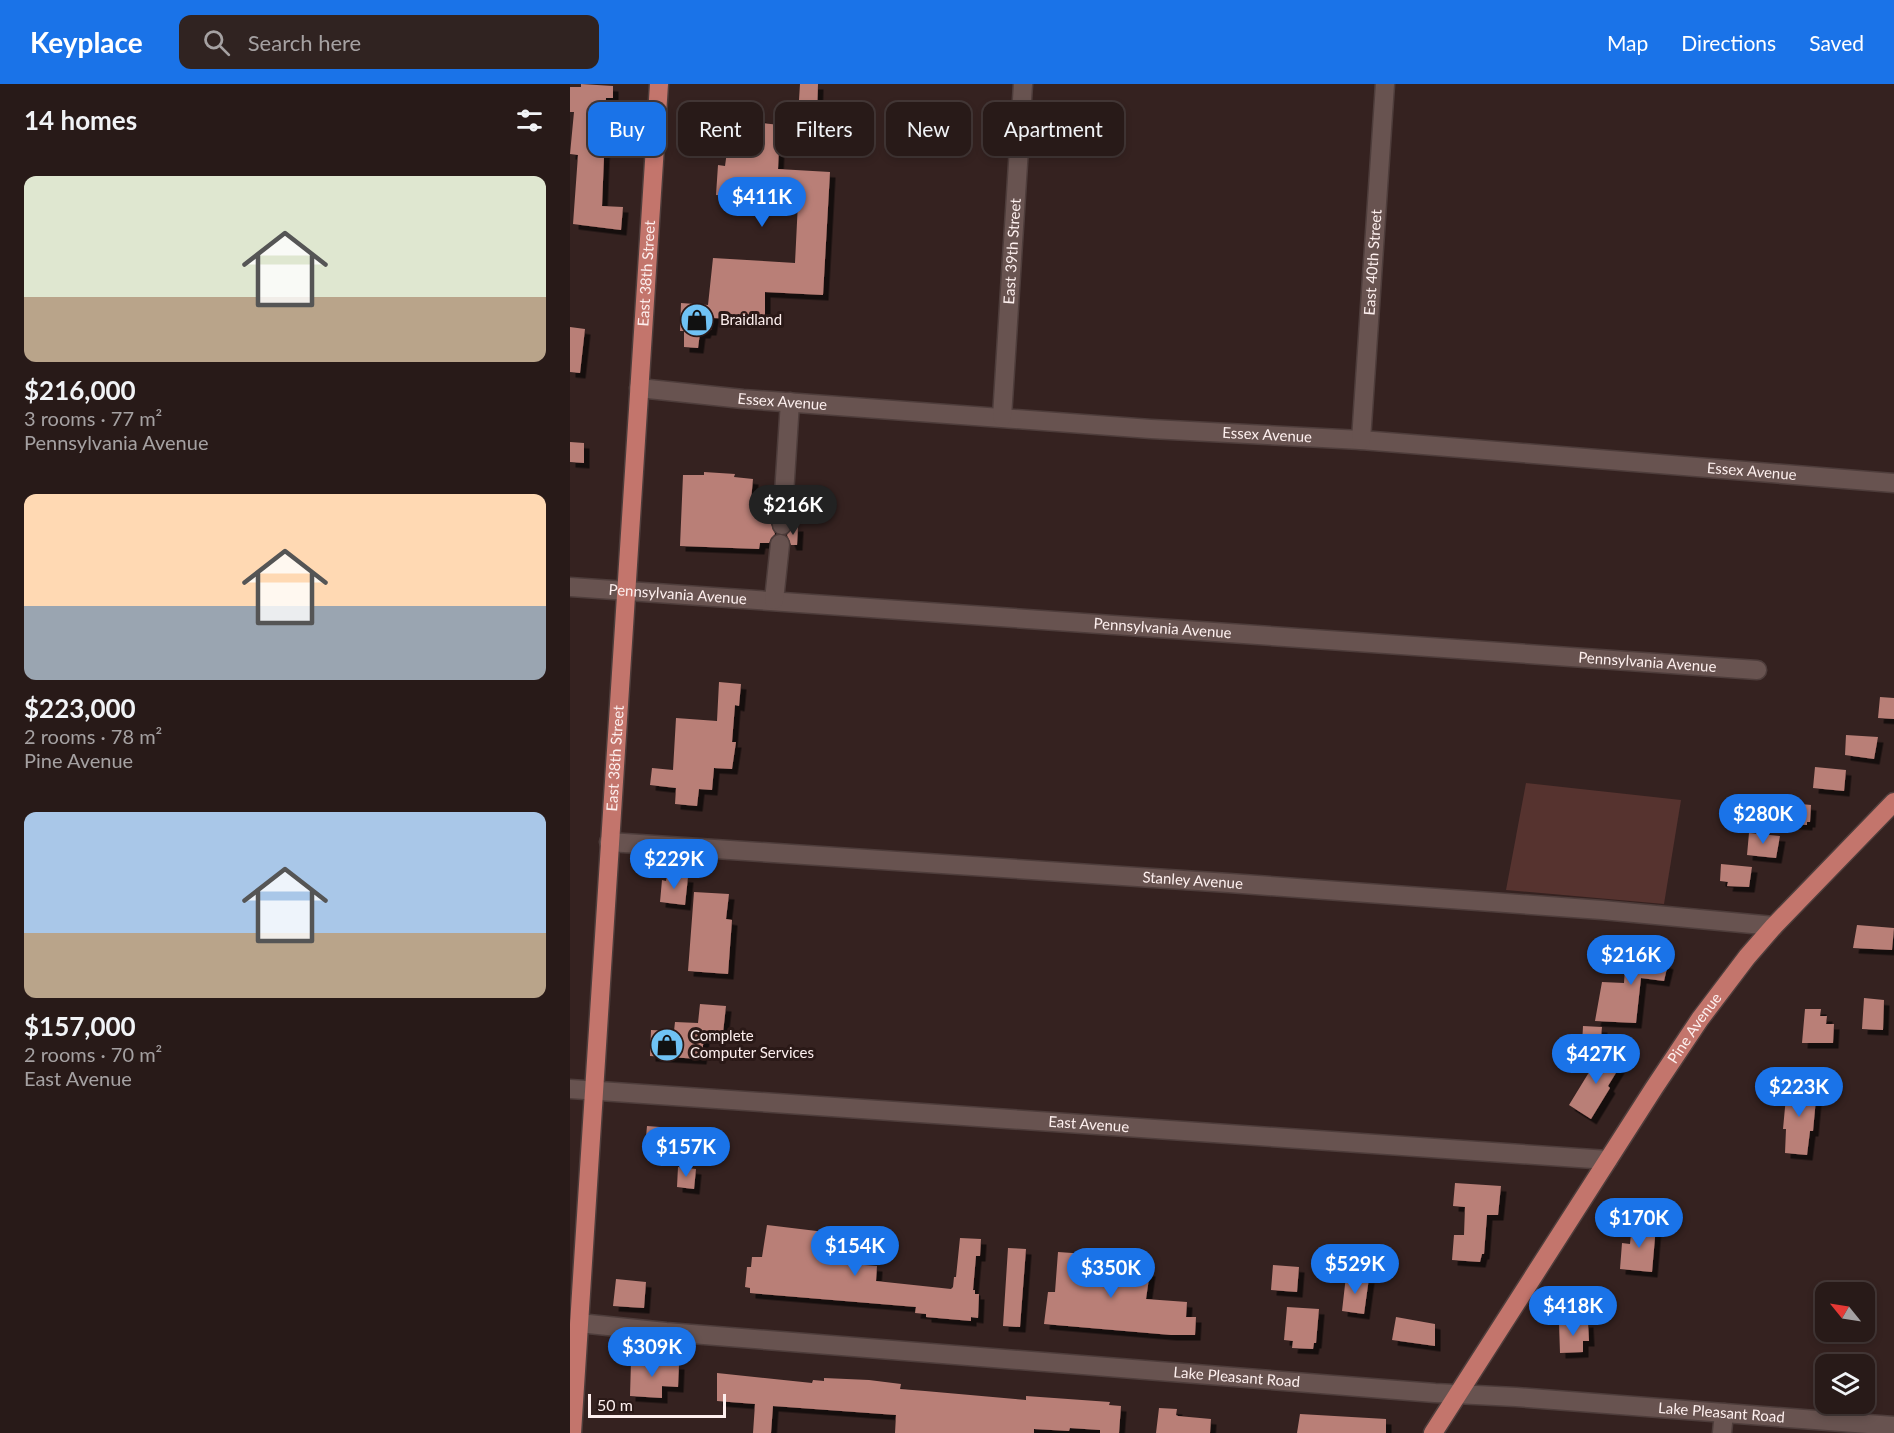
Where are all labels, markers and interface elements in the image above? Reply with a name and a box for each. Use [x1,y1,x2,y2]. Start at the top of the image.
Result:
search box [179,15,599,69]
text: Keyplace [30,25,143,59]
icon: search [200,26,233,59]
text: Search here [248,29,361,56]
text: Map [1607,30,1648,55]
text: Directions [1681,30,1776,55]
text: Saved [1809,30,1864,55]
chip: Buy [588,102,666,156]
chip: Rent [678,102,763,156]
chip: Filters [775,102,874,156]
chip: New [886,102,971,156]
chip: Apartment [983,102,1124,156]
text: 14 homes [24,104,137,136]
icon: filters [513,104,546,137]
pin: $411K [720,177,804,228]
text: $411K [732,184,792,208]
street label: East 39th Street [999,197,1024,305]
street label: East 40th Street [1359,208,1385,316]
icon: home [231,215,339,323]
street label: East 38th Street [633,219,658,327]
shop icon: Braidland [679,302,715,338]
place label: Braidland [720,310,782,328]
text: $216,000 [24,374,136,406]
street label: Essex Avenue [737,388,828,413]
text: 3 rooms · 77 m² [24,406,162,430]
street label: Essex Avenue [1222,423,1313,445]
text: Pennsylvania Avenue [24,430,208,454]
street label: Essex Avenue [1706,458,1797,483]
pin: $216K [751,485,835,536]
text: $216K [763,492,823,516]
icon: home [231,533,339,641]
street label: Pennsylvania Avenue [608,580,748,607]
street label: Pennsylvania Avenue [1093,614,1232,641]
street label: Pennsylvania Avenue [1578,648,1717,675]
text: $223,000 [24,692,136,724]
street label: East 38th Street [602,704,627,812]
text: 2 rooms · 78 m² [24,724,162,748]
text: Pine Avenue [24,748,133,772]
pin: $280K [1721,794,1805,845]
text: $280K [1733,801,1793,825]
pin: $229K [632,839,716,890]
text: $229K [644,846,704,870]
icon: home [231,851,339,959]
street label: Stanley Avenue [1142,867,1244,892]
pin: $216K [1589,935,1673,986]
text: $216K [1601,942,1661,966]
street label: Pine Avenue [1663,989,1725,1066]
text: $157,000 [24,1010,136,1042]
place label: Complete Computer Services [690,1026,814,1061]
shop icon: Complete Computer Services [649,1027,685,1063]
pin: $427K [1554,1034,1638,1085]
text: $427K [1566,1041,1626,1065]
text: 2 rooms · 70 m² [24,1042,162,1066]
text: East Avenue [24,1066,132,1090]
pin: $223K [1757,1067,1841,1118]
text: $223K [1769,1074,1829,1098]
street label: East Avenue [1048,1112,1130,1135]
pin: $157K [644,1127,728,1178]
text: $157K [656,1134,716,1158]
pin: $170K [1597,1198,1681,1249]
text: $170K [1609,1205,1669,1229]
pin: $154K [813,1226,897,1277]
text: $154K [825,1233,885,1257]
pin: $529K [1313,1244,1397,1295]
pin: $350K [1069,1248,1153,1299]
text: $529K [1325,1251,1385,1275]
text: $350K [1081,1255,1141,1279]
north arrow [1815,1282,1875,1342]
map controls [1815,1282,1875,1414]
pin: $418K [1531,1286,1615,1337]
text: $418K [1543,1293,1603,1317]
pin: $309K [610,1327,694,1378]
text: $309K [622,1334,682,1358]
button: layers [1815,1354,1875,1414]
street label: Lake Pleasant Road [1173,1362,1301,1390]
scale bar [588,1391,726,1418]
text: 50 m [597,1395,633,1414]
street label: Lake Pleasant Road [1658,1398,1785,1426]

